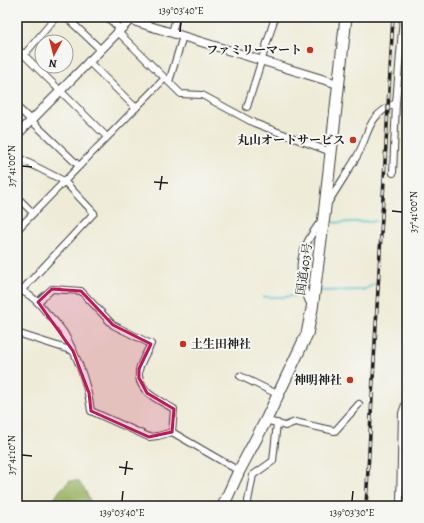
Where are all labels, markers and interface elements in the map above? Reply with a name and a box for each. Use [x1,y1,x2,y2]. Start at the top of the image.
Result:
text: 139°03'40"E [158,4,204,17]
north arrow [34,34,74,74]
place label: ファミリーマート [206,42,302,58]
marker: ファミリーマート [305,45,315,55]
text: N [48,55,58,71]
place label: 丸山オートサービス [237,132,345,148]
marker: 丸山オートサービス [348,135,358,145]
text: 37°41'00"N [5,145,18,187]
text: 37°41'00"N [407,191,420,233]
street label: 国道403号 [292,242,316,296]
place label: 土生田神社 [191,336,251,352]
marker: 土生田神社 [178,339,188,349]
place label: 神明神社 [294,372,342,388]
marker: 神明神社 [345,375,355,385]
text: 37°41'10"N [5,435,18,475]
text: 139°03'40"E [99,506,145,519]
text: 139°03'30"E [330,506,374,519]

